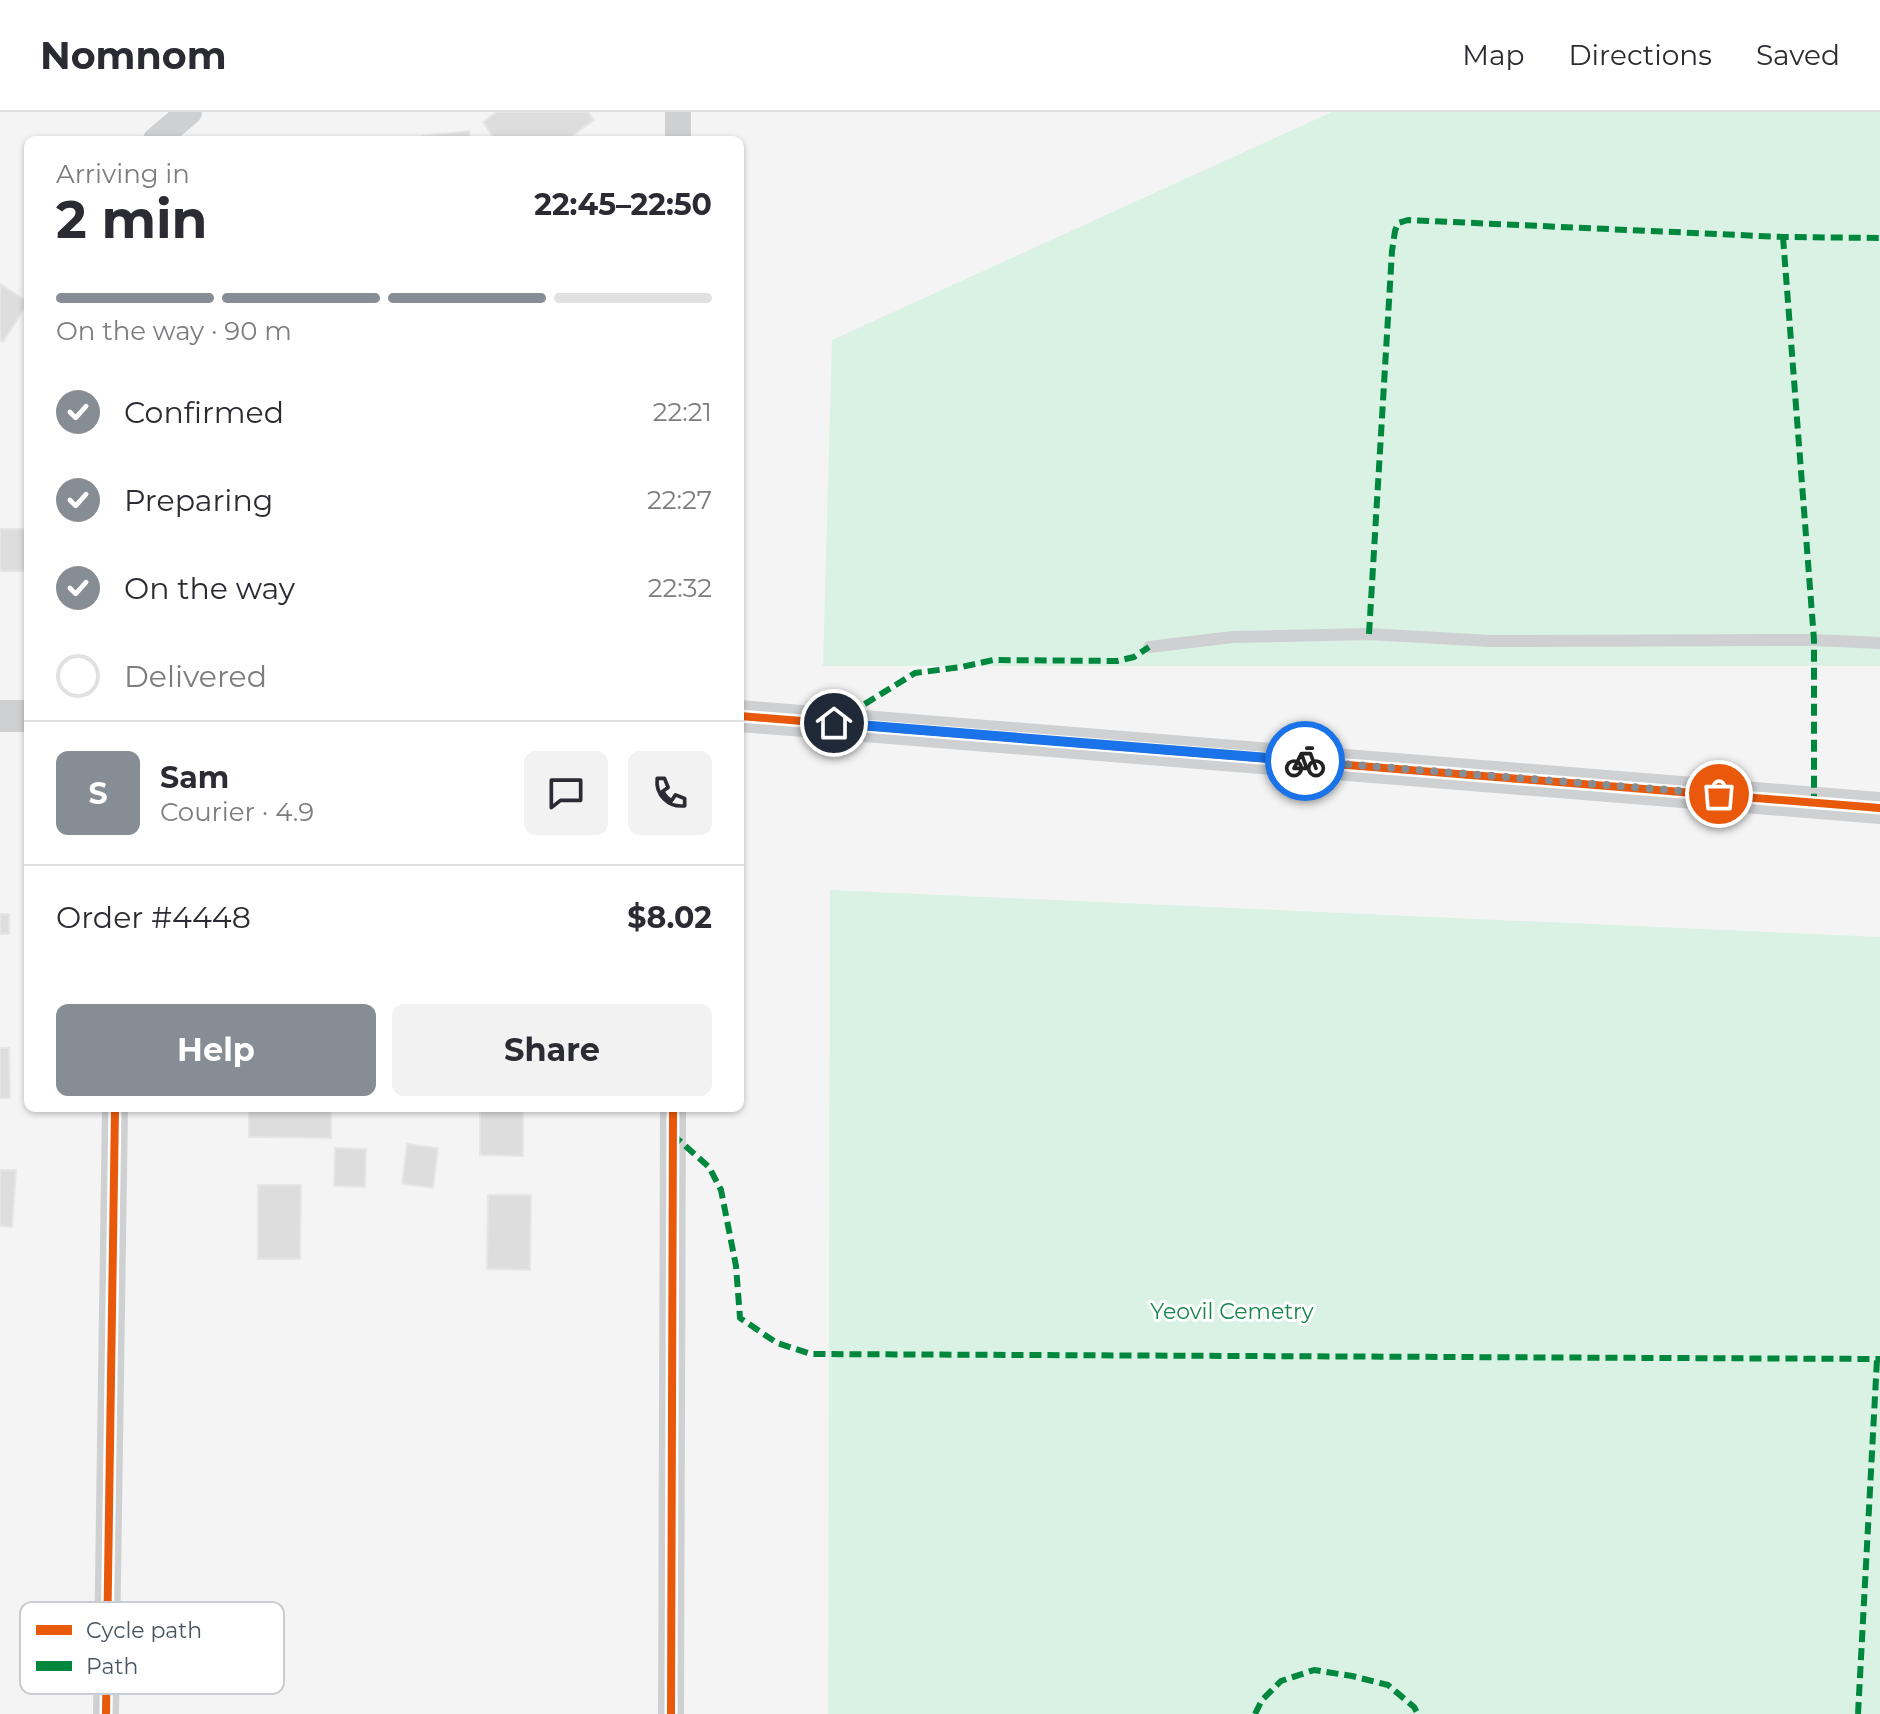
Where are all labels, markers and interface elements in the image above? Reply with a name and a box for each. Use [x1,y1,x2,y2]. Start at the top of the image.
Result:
text: Nomnom [40,32,227,79]
text: Map [1462,38,1524,72]
text: Directions [1568,38,1712,72]
text: Saved [1756,38,1840,72]
text: Arriving in [56,158,190,190]
text: 22:45–22:50 [534,186,712,223]
text: 2 min [56,188,208,251]
text: On the way · 90 m [56,315,292,347]
icon: check [56,390,100,434]
text: Confirmed [124,394,284,431]
text: 22:21 [653,396,712,428]
icon: check [56,478,100,522]
text: Preparing [124,482,273,519]
text: 22:27 [647,484,712,516]
icon: check [56,566,100,610]
text: On the way [124,570,295,607]
text: 22:32 [648,572,712,604]
text: Delivered [124,658,267,695]
pin [800,689,868,757]
icon: home [812,701,856,745]
courier [1265,721,1345,801]
icon: bike [1283,739,1327,783]
button: chat [524,751,608,835]
button: phone [628,751,712,835]
text: Sam [160,759,229,796]
pin [1685,760,1753,828]
icon: bag [1697,772,1741,816]
text: S [88,775,108,812]
text: Courier · 4.9 [160,796,314,828]
text: Order #4448 [56,899,251,936]
text: $8.02 [627,899,712,936]
button: Help [56,1004,376,1096]
button: Share [392,1004,712,1096]
park label: Yeovil Cemetry [1150,1298,1314,1325]
legend [20,1602,284,1694]
text: Cycle path [86,1617,202,1644]
text: Path [86,1653,138,1680]

